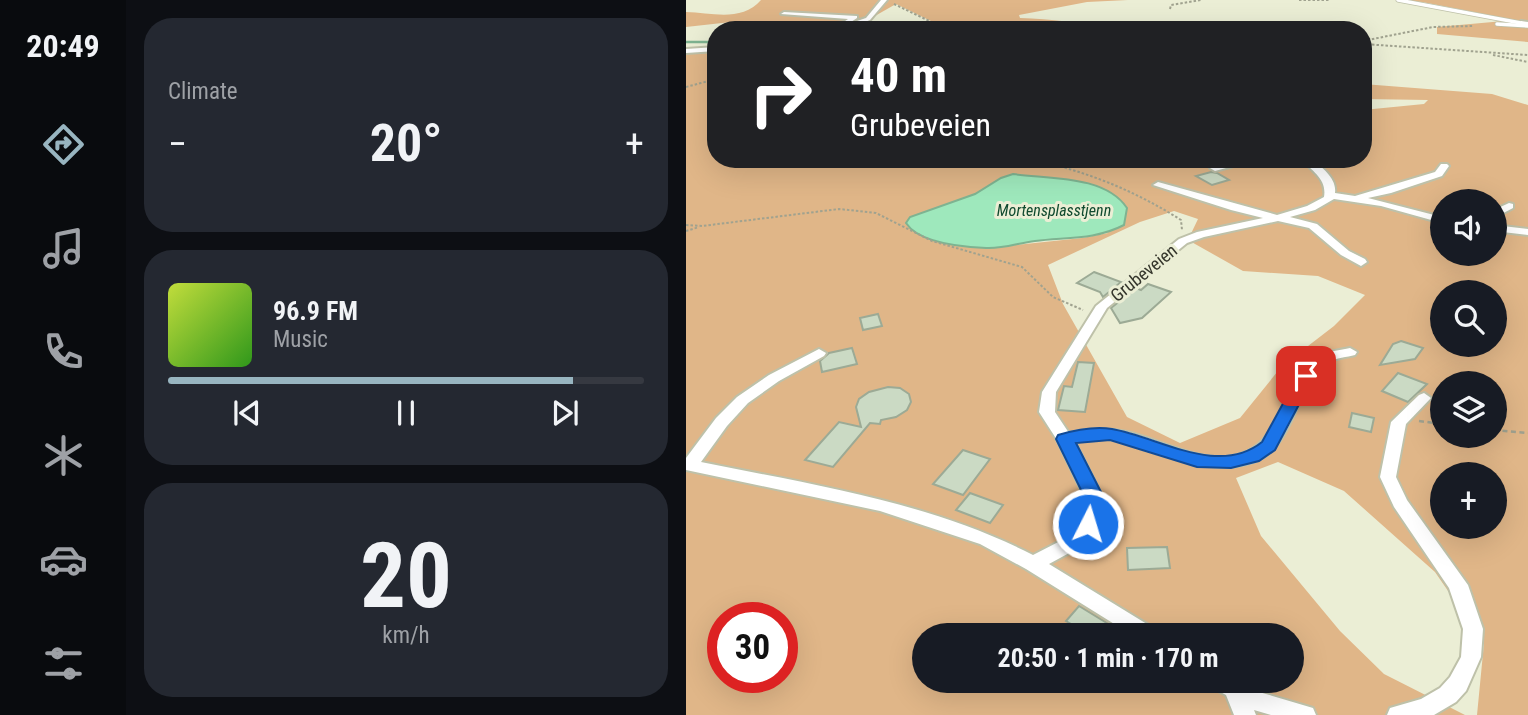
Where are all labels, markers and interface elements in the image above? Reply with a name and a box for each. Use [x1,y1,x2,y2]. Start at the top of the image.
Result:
text: 20:49 [26,27,100,65]
text: 40 m [850,47,947,104]
icon: right [735,49,826,140]
text: Climate [168,78,238,105]
text: Grubeveien [850,106,991,144]
text: 20° [370,113,442,174]
icon: directions [39,120,88,169]
text: − [168,122,187,166]
text: + [625,122,644,166]
map controls [1430,189,1507,539]
button: sound [1430,189,1507,266]
water label: Mortensplasstjenn [997,201,1111,220]
icon: music [39,224,88,273]
street label: Grubeveien [1106,239,1181,306]
button: search [1430,280,1507,357]
text: 96.9 FM [273,296,358,326]
text: Music [273,326,328,353]
icon: phone [39,327,88,376]
pin [1276,346,1336,406]
icon: arrive [1287,357,1325,395]
button: layers [1430,371,1507,448]
icon: previous [228,394,266,432]
icon: pause [387,394,425,432]
icon: next [546,394,584,432]
icon: climate [39,431,88,480]
button: + [1430,462,1507,539]
position arrow [1051,487,1125,561]
text: 20 [360,523,452,629]
icon: car [39,535,88,584]
speed limit sign: 30 [707,602,798,693]
text: km/h [382,622,430,649]
icon: filters [39,639,88,688]
text: 20:50 · 1 min · 170 m [998,643,1218,673]

